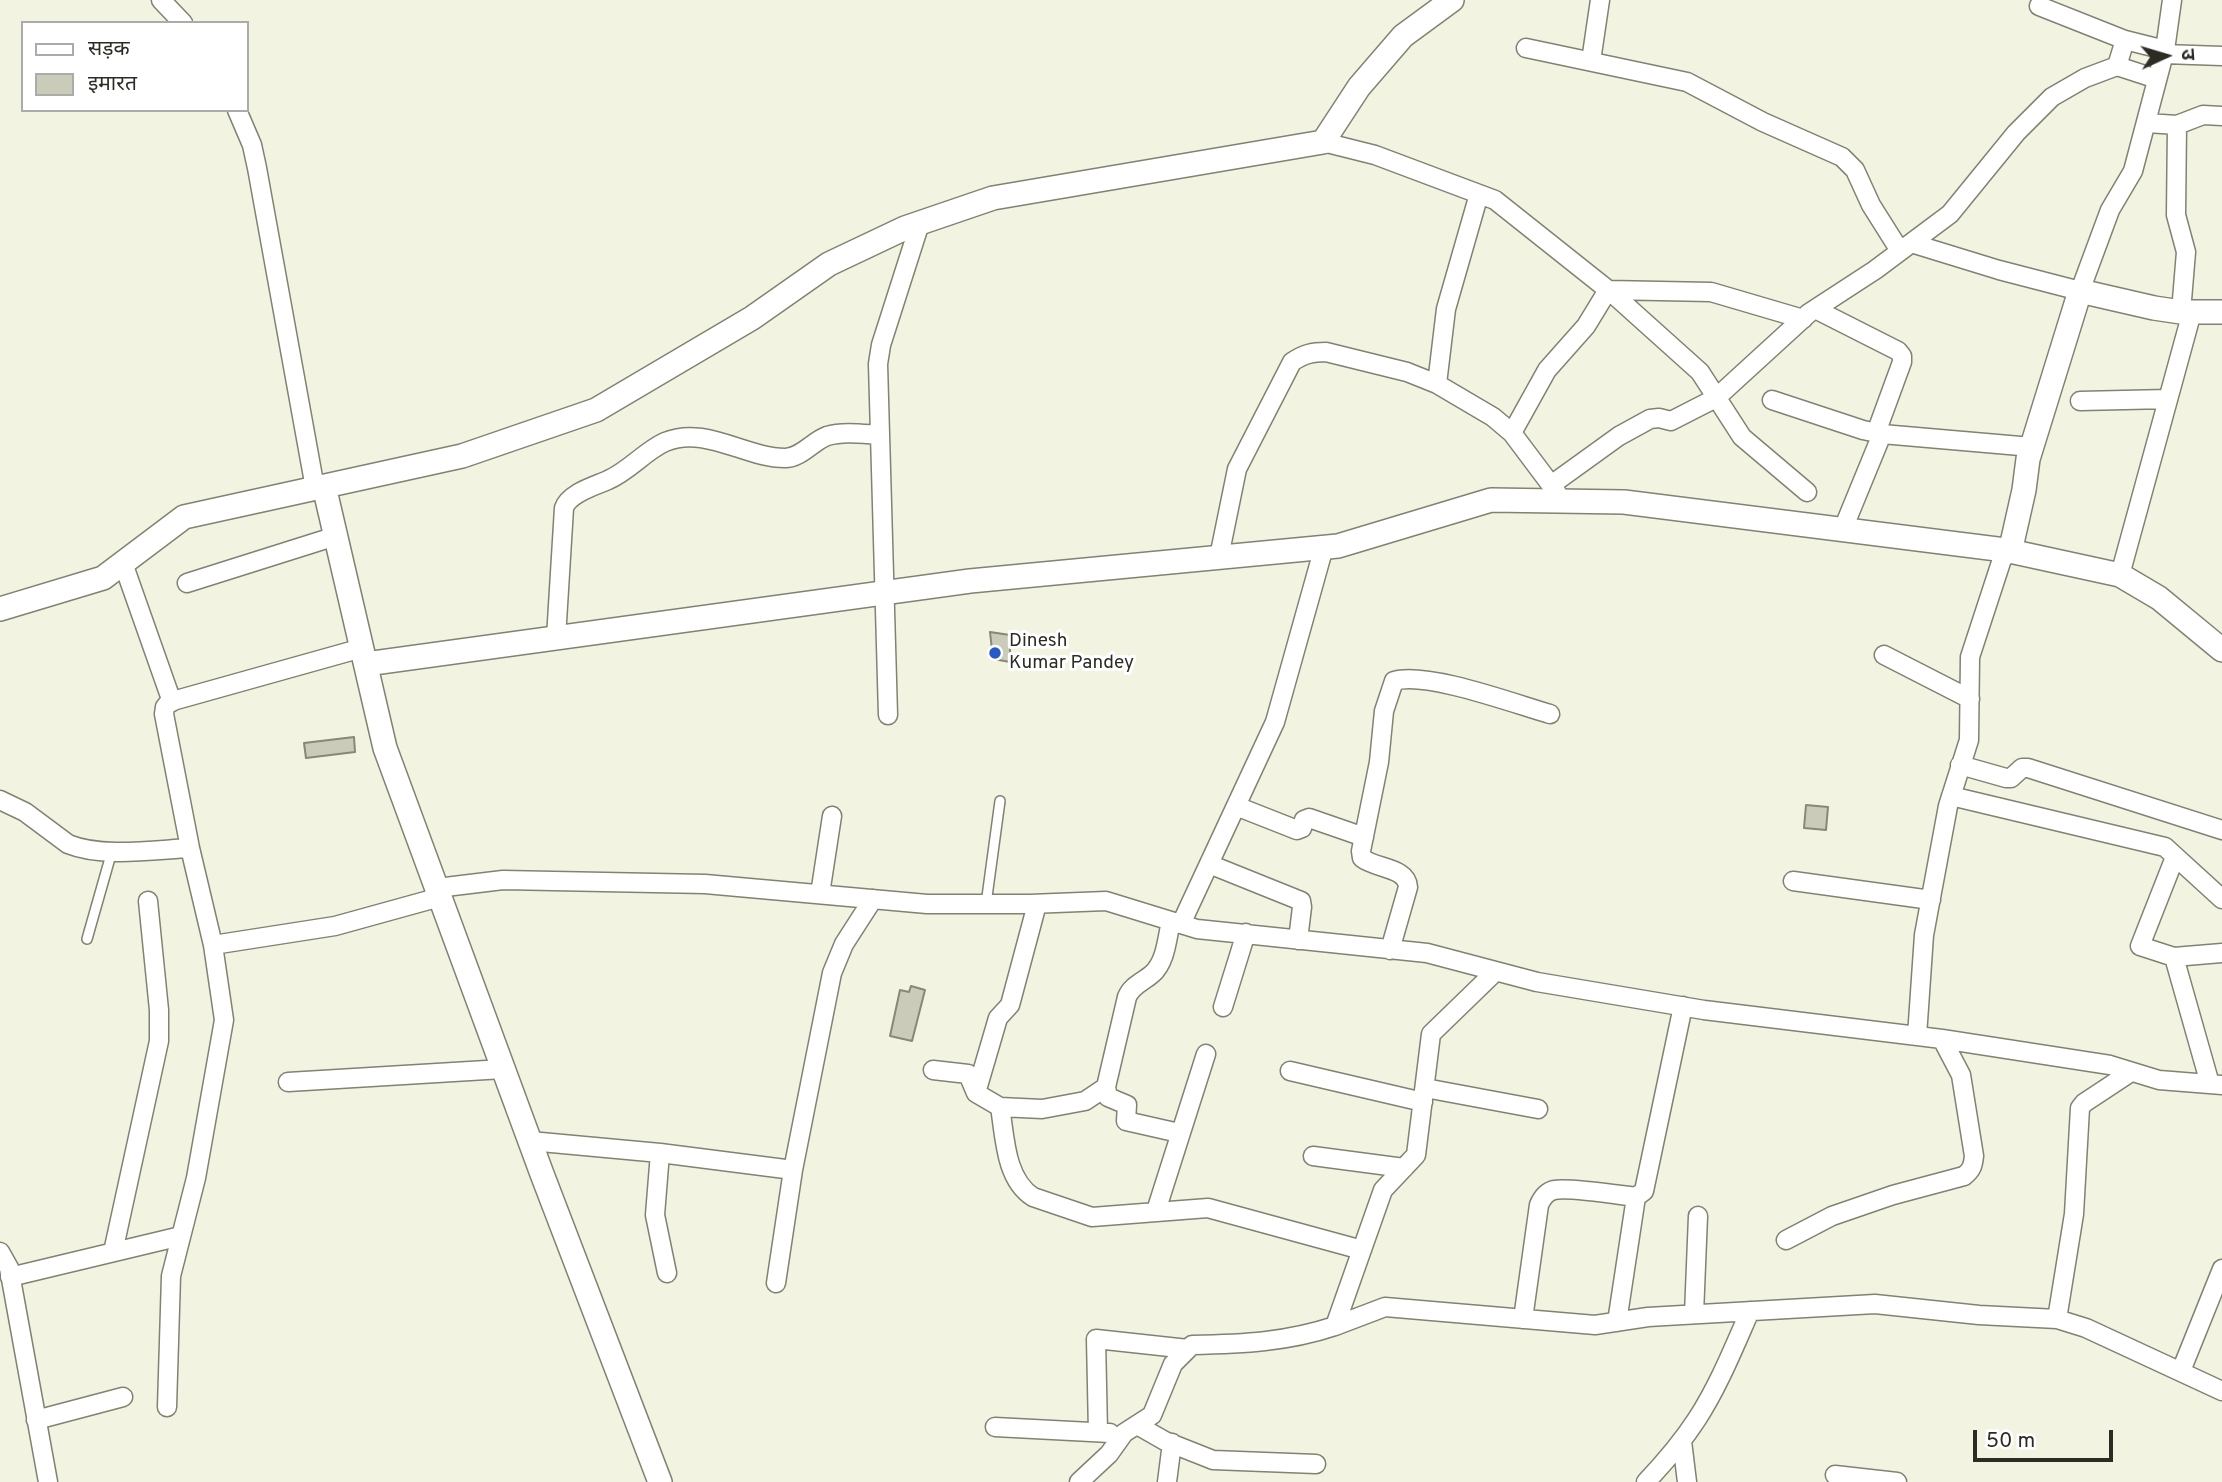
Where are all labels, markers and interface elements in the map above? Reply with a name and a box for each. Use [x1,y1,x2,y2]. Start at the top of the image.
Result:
legend [21,21,248,112]
north arrow [2131,21,2201,91]
text: सड़क [88,36,130,63]
text: उ [2175,48,2199,61]
text: इमारत [88,71,137,98]
place label: Dinesh Kumar Pandey [1009,631,1134,675]
marker: Dinesh Kumar Pandey [987,645,1003,661]
scale bar [1977,1416,2117,1460]
text: 50 m [1986,1428,2035,1455]

